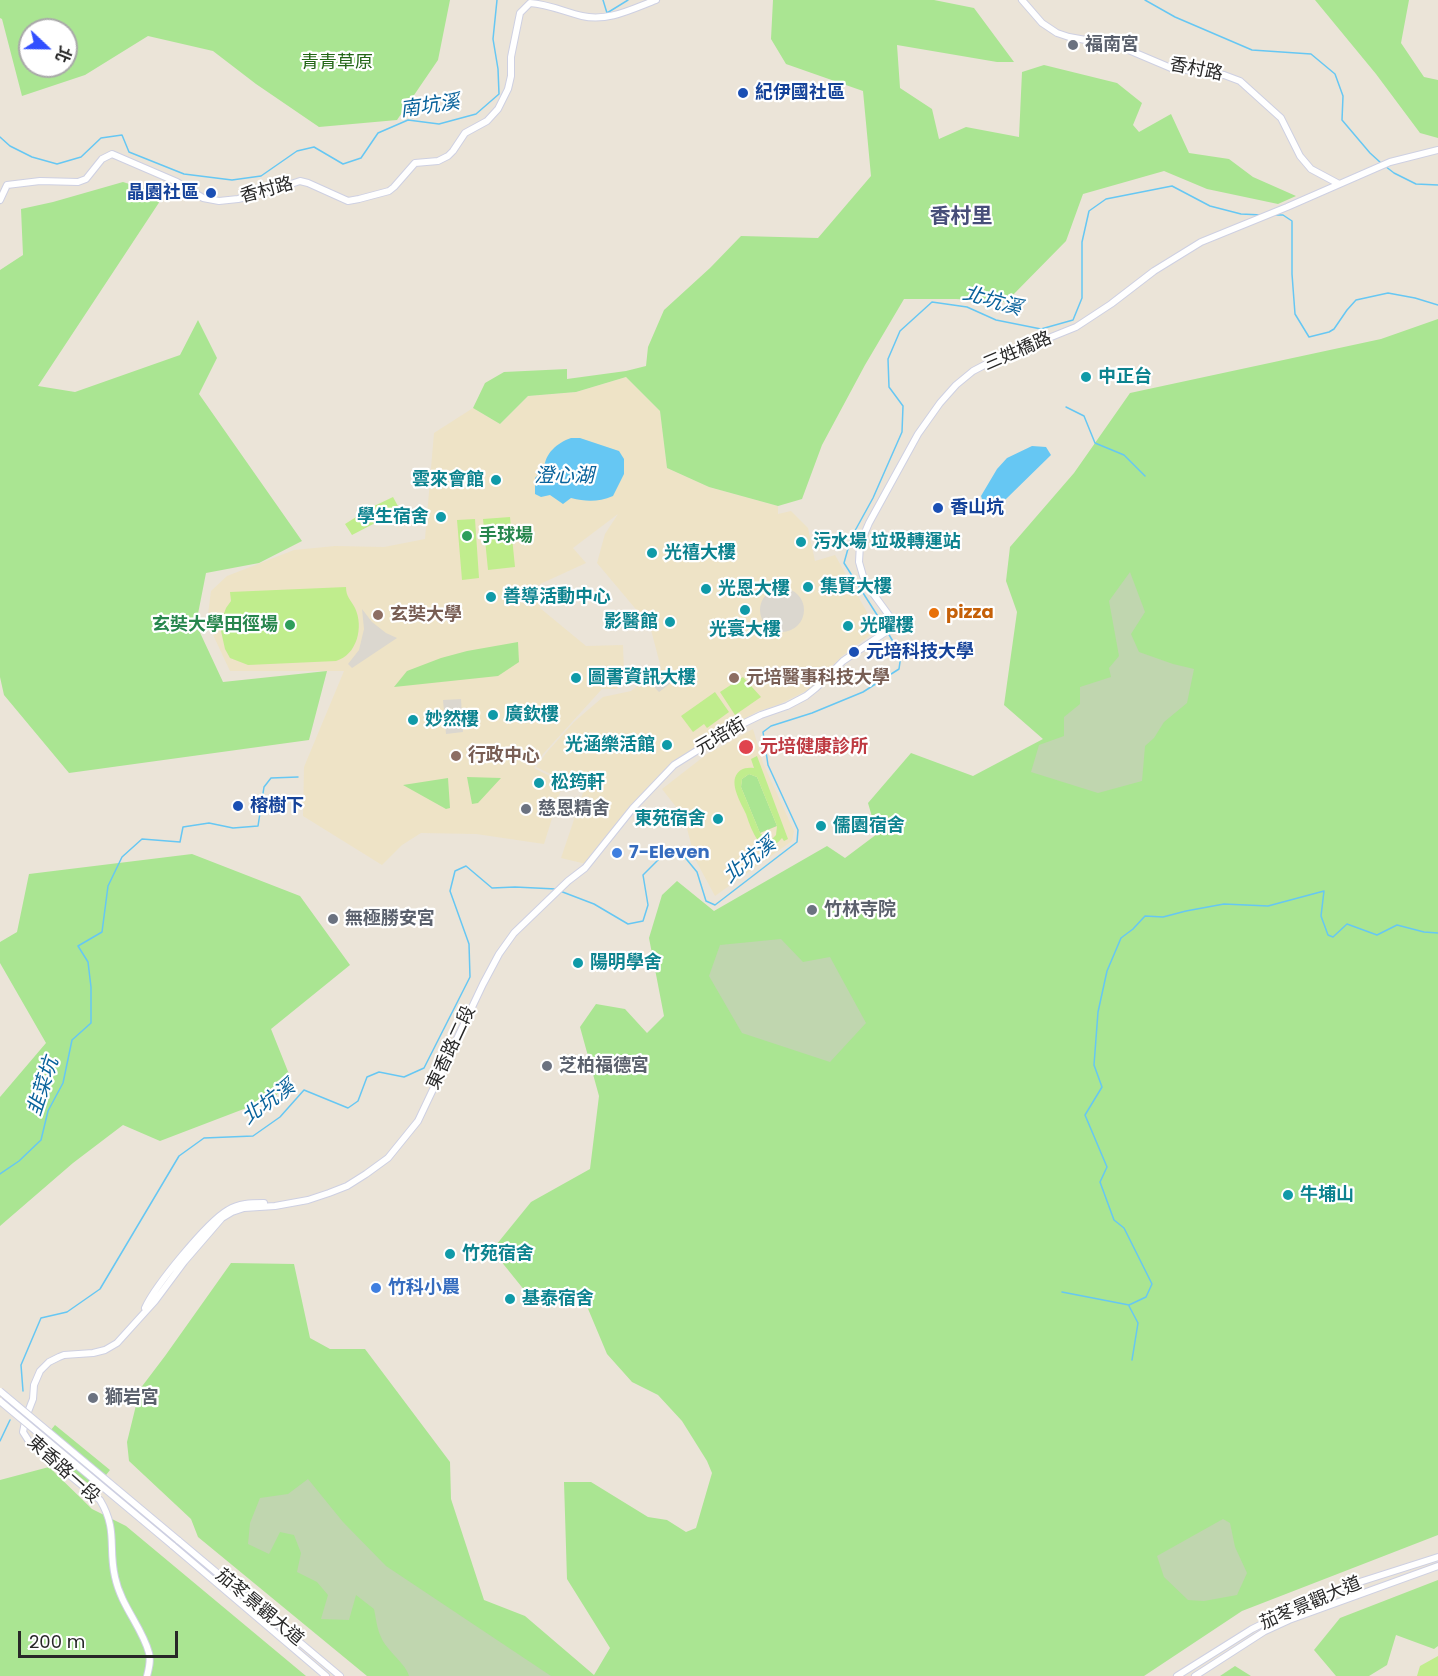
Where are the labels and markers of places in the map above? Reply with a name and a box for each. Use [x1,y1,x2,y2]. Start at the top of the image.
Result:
place label: 福南宮 [1085,34,1139,56]
marker: 福南宮 [1066,38,1080,52]
place label: 紀伊國社區 [755,82,845,104]
marker: 紀伊國社區 [736,86,750,100]
place label: 晶園社區 [127,182,199,204]
marker: 晶園社區 [204,186,218,200]
place label: 中正台 [1098,366,1152,388]
marker: 中正台 [1079,370,1093,384]
place label: 雲來會館 [412,469,484,491]
marker: 雲來會館 [489,473,503,487]
place label: 香山坑 [950,497,1004,519]
marker: 香山坑 [931,501,945,515]
place label: 學生宿舍 [357,506,429,528]
marker: 學生宿舍 [434,510,448,524]
place label: 手球場 [479,525,533,547]
marker: 手球場 [460,529,474,543]
place label: 污水場 垃圾轉運站 [813,531,961,553]
marker: 污水場 垃圾轉運站 [794,535,808,549]
place label: 光禧大樓 [664,542,736,564]
marker: 光禧大樓 [645,546,659,560]
place label: 集賢大樓 [820,576,892,598]
place label: 光恩大樓 [718,578,790,600]
marker: 集賢大樓 [801,580,815,594]
marker: 光恩大樓 [699,582,713,596]
place label: 善導活動中心 [503,586,611,608]
marker: 善導活動中心 [484,590,498,604]
place label: pizza [946,602,994,624]
marker: 光寰大樓 [738,603,752,617]
place label: 玄奘大學 [390,604,462,626]
marker: pizza [927,606,941,620]
marker: 玄奘大學 [371,608,385,622]
place label: 影醫館 [604,611,658,633]
place label: 玄奘大學田徑場 [152,614,278,636]
marker: 影醫館 [663,615,677,629]
place label: 光曜樓 [860,615,914,637]
marker: 玄奘大學田徑場 [283,618,297,632]
place label: 光寰大樓 [709,619,781,641]
marker: 光曜樓 [841,619,855,633]
place label: 元培科技大學 [866,641,974,663]
marker: 元培科技大學 [847,645,861,659]
place label: 圖書資訊大樓 [588,667,696,689]
place label: 元培醫事科技大學 [746,667,890,689]
marker: 圖書資訊大樓 [569,671,583,685]
marker: 元培醫事科技大學 [727,671,741,685]
place label: 廣欽樓 [505,704,559,726]
marker: 廣欽樓 [486,708,500,722]
place label: 妙然樓 [425,709,479,731]
marker: 妙然樓 [406,713,420,727]
place label: 光涵樂活館 [565,734,655,756]
place label: 元培健康診所 [760,736,868,758]
marker: 光涵樂活館 [660,738,674,752]
marker: 元培健康診所 [737,738,755,756]
place label: 行政中心 [468,745,540,767]
marker: 行政中心 [449,749,463,763]
place label: 松筠軒 [551,772,605,794]
marker: 松筠軒 [532,776,546,790]
place label: 榕樹下 [250,795,304,817]
place label: 慈恩精舍 [538,798,610,820]
marker: 榕樹下 [231,799,245,813]
marker: 慈恩精舍 [519,802,533,816]
place label: 東苑宿舍 [634,808,706,830]
marker: 東苑宿舍 [711,812,725,826]
place label: 儒園宿舍 [833,815,905,837]
marker: 儒園宿舍 [814,819,828,833]
place label: 7-Eleven [629,842,710,864]
marker: 7-Eleven [610,846,624,860]
place label: 竹林寺院 [824,899,896,921]
marker: 竹林寺院 [805,903,819,917]
place label: 無極勝安宮 [345,908,435,930]
marker: 無極勝安宮 [326,912,340,926]
place label: 陽明學舍 [590,952,662,974]
marker: 陽明學舍 [571,956,585,970]
place label: 芝柏福德宮 [559,1055,649,1077]
marker: 芝柏福德宮 [540,1059,554,1073]
place label: 牛埔山 [1300,1184,1354,1206]
marker: 牛埔山 [1281,1188,1295,1202]
place label: 竹苑宿舍 [462,1243,534,1265]
marker: 竹苑宿舍 [443,1247,457,1261]
place label: 竹科小農 [388,1277,460,1299]
marker: 竹科小農 [369,1281,383,1295]
place label: 基泰宿舍 [522,1288,594,1310]
marker: 基泰宿舍 [503,1292,517,1306]
place label: 獅岩宮 [105,1387,159,1409]
marker: 獅岩宮 [86,1391,100,1405]

